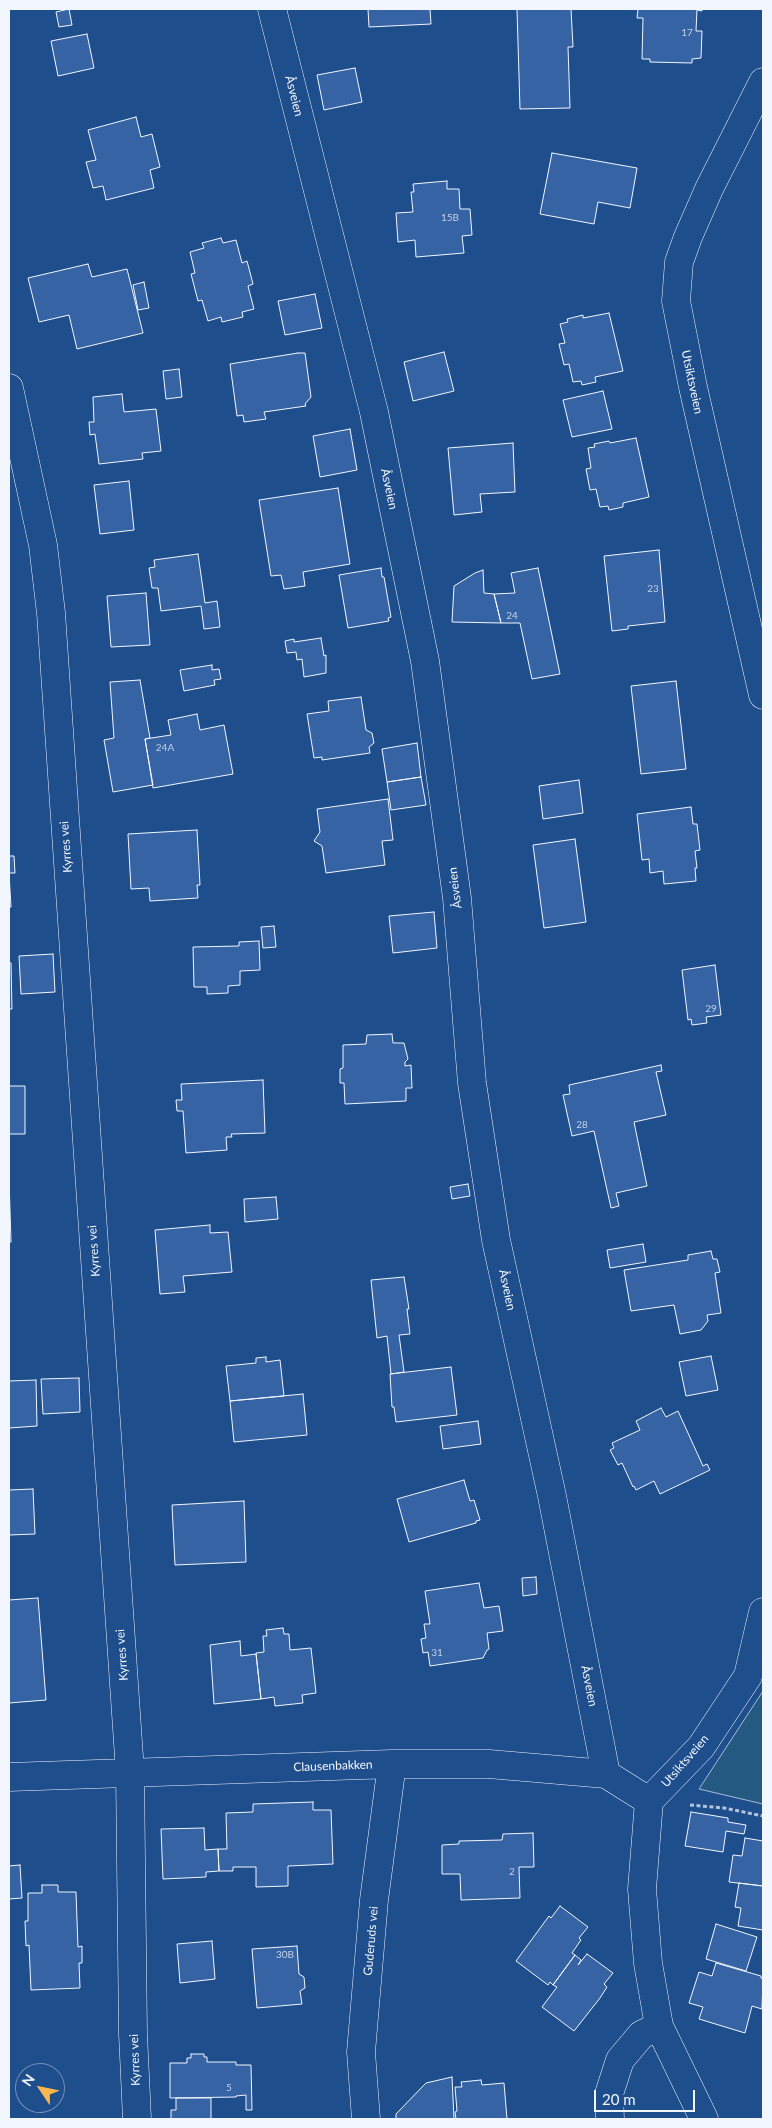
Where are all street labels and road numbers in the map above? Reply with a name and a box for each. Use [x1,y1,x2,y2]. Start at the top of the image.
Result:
street label: Åsveien [282,74,306,118]
street label: Utsiktsveien [678,349,706,415]
street label: Åsveien [378,467,400,511]
street label: Kyrres vei [57,821,75,873]
street label: Åsveien [445,867,465,909]
street label: Kyrres vei [85,1225,103,1277]
street label: Åsveien [496,1268,518,1312]
street label: Kyrres vei [113,1629,131,1681]
street label: Åsveien [578,1664,600,1708]
street label: Utsiktsveien [658,1732,712,1790]
street label: Clausenbakken [293,1757,373,1775]
street label: Guderuds vei [361,1906,381,1976]
street label: Kyrres vei [127,2034,143,2086]

